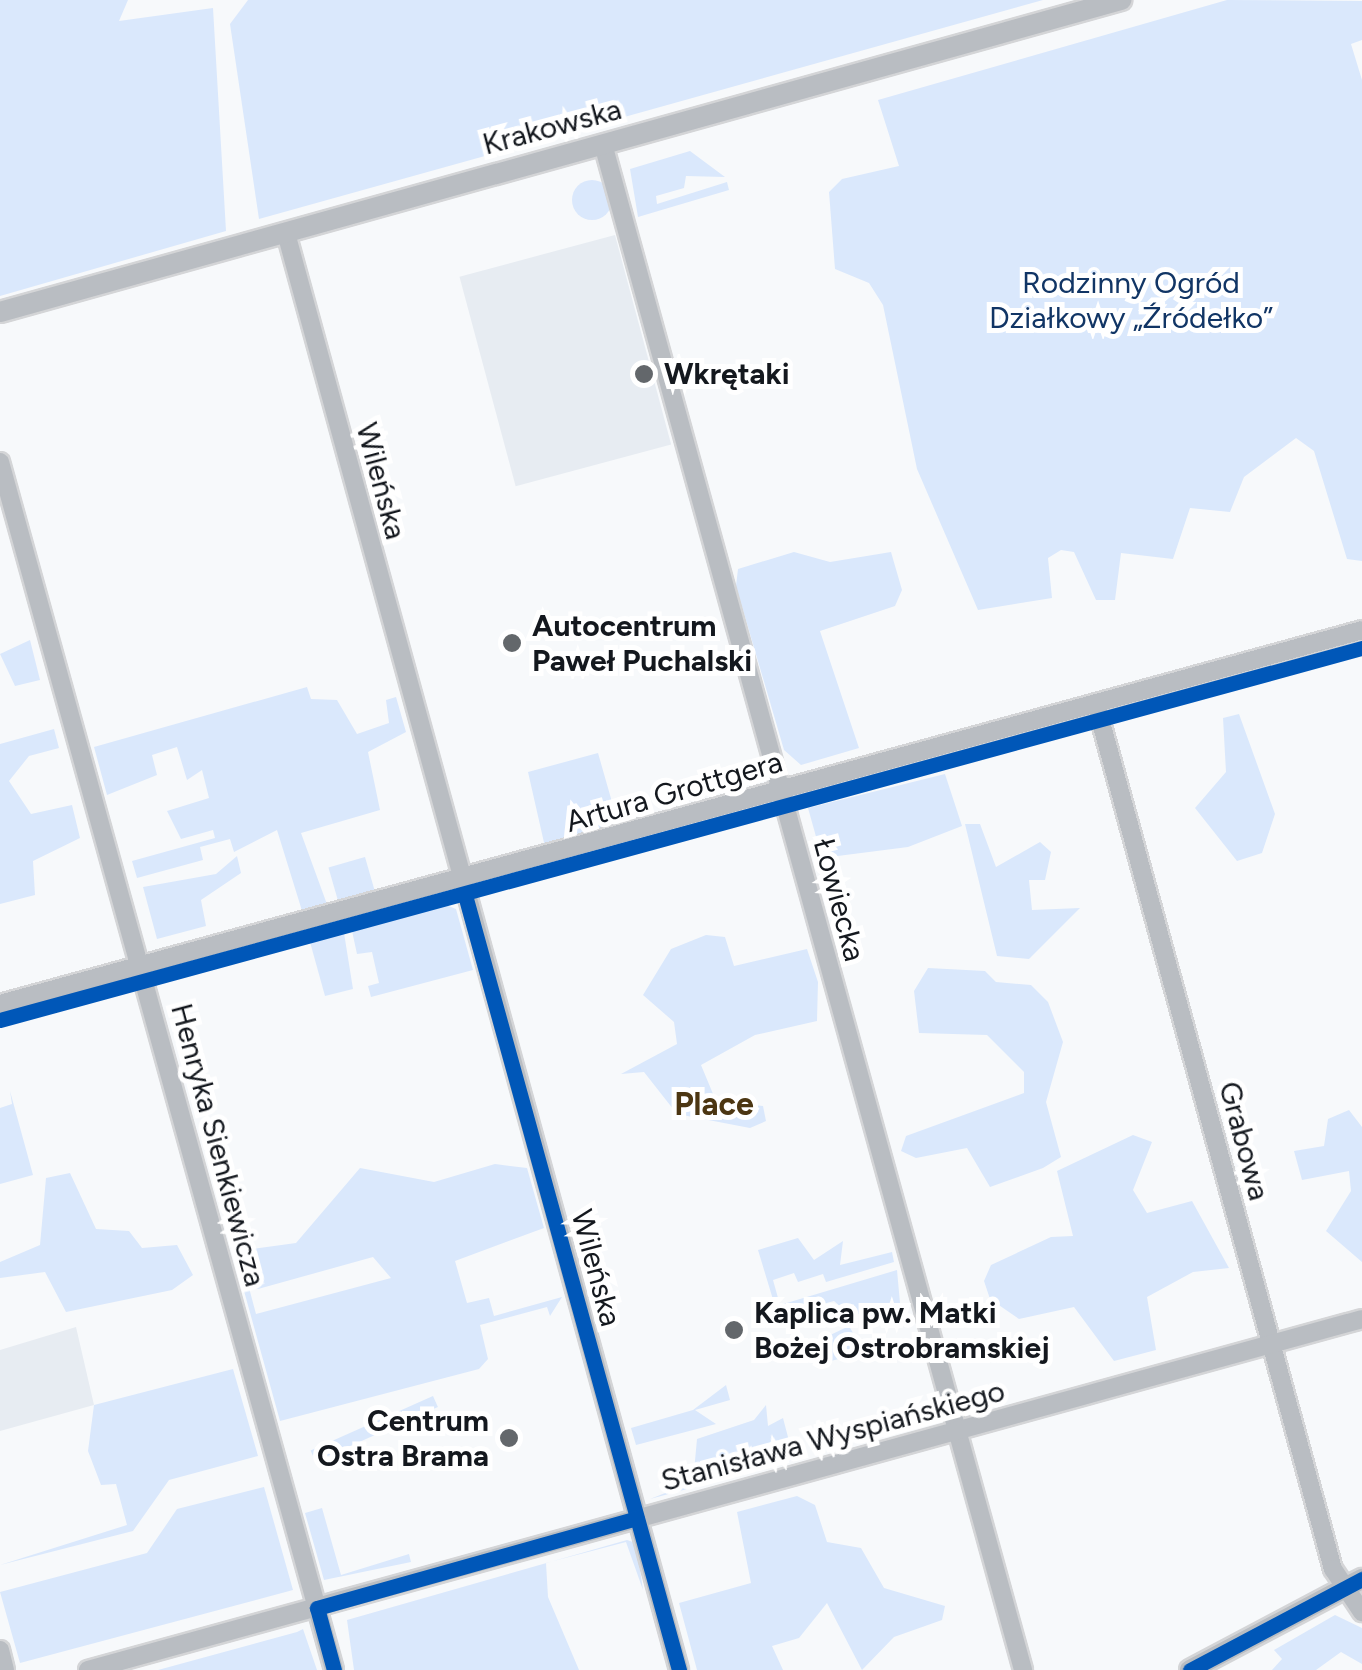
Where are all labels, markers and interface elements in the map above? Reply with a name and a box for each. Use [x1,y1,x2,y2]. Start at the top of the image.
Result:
street label: Krakowska [479,91,625,163]
park label: Rodzinny Ogród Działkowy „Źródełko” [989,265,1273,336]
place label: Wkrętaki [664,356,790,392]
marker: Wkrętaki [633,363,655,385]
street label: Wileńska [348,419,414,543]
place label: Autocentrum Paweł Puchalski [532,608,752,678]
marker: Autocentrum Paweł Puchalski [501,632,523,654]
street label: Artura Grottgera [561,744,787,840]
street label: Łowiecka [805,835,873,965]
street label: Henryka Sienkiewicza [163,1000,273,1290]
street label: Grabowa [1211,1078,1277,1204]
district label: Place [674,1085,754,1123]
street label: Wileńska [563,1206,629,1330]
place label: Kaplica pw. Matki Bożej Ostrobramskiej [754,1295,1050,1366]
marker: Kaplica pw. Matki Bożej Ostrobramskiej [723,1319,745,1341]
street label: Stanisława Wyspiańskiego [657,1373,1009,1499]
place label: Centrum Ostra Brama [317,1403,489,1474]
marker: Centrum Ostra Brama [498,1427,520,1449]

